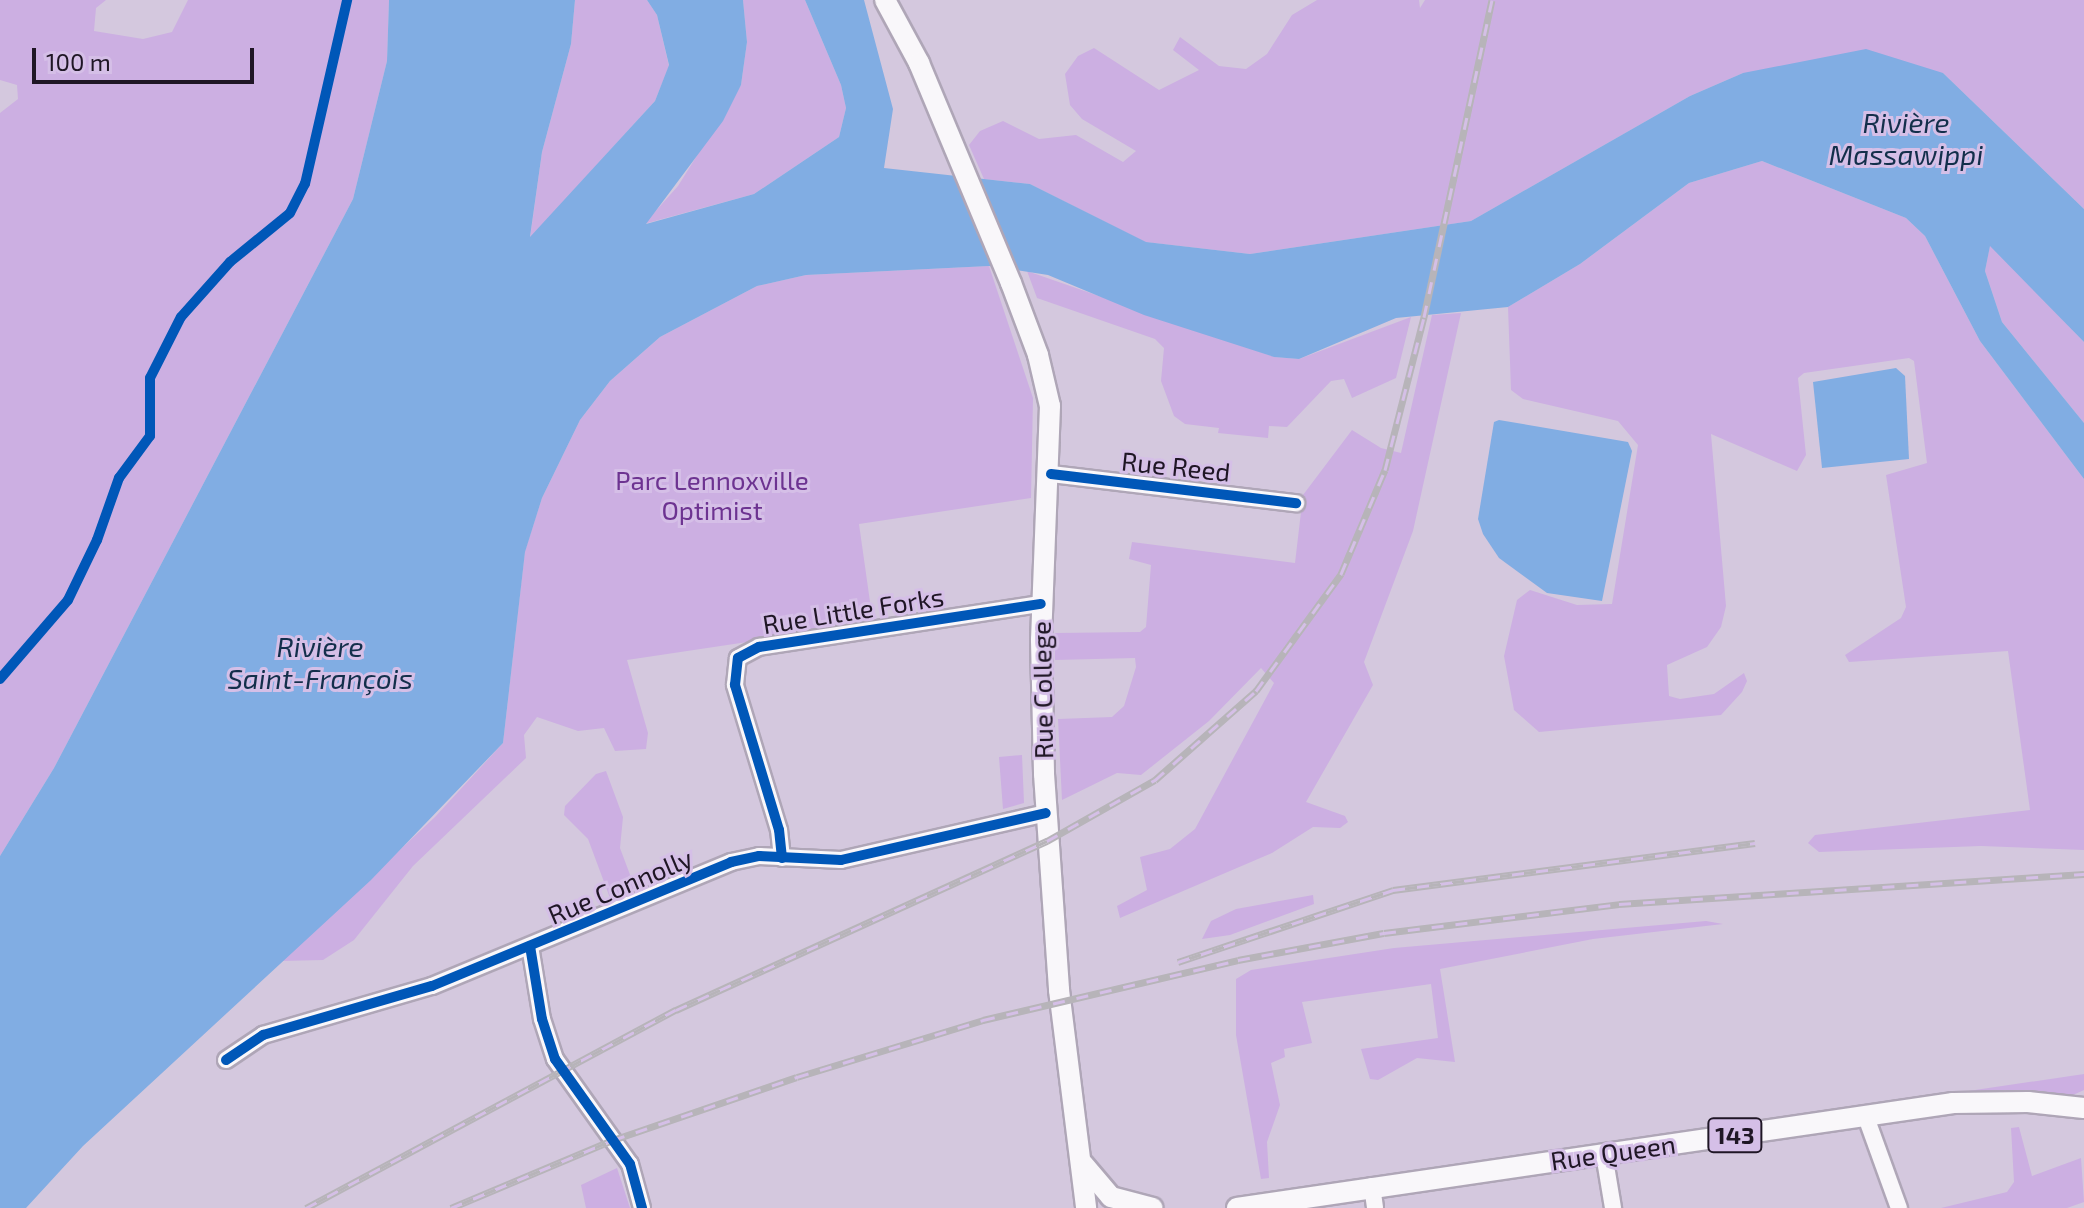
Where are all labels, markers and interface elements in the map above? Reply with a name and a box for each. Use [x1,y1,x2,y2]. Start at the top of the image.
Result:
scale bar [36,32,258,82]
text: 100 m [46,47,111,76]
water label: Rivière Massawippi [1829,105,1983,171]
street label: Rue Reed [1120,445,1232,487]
park label: Parc Lennoxville Optimist [615,464,809,526]
street label: Rue Little Forks [760,580,946,640]
street label: Rue College [1025,621,1059,759]
water label: Rivière Saint-François [227,629,413,695]
street label: Rue Connolly [543,842,697,930]
road number: 143 [1707,1115,1763,1155]
street label: Rue Queen [1548,1128,1678,1176]

